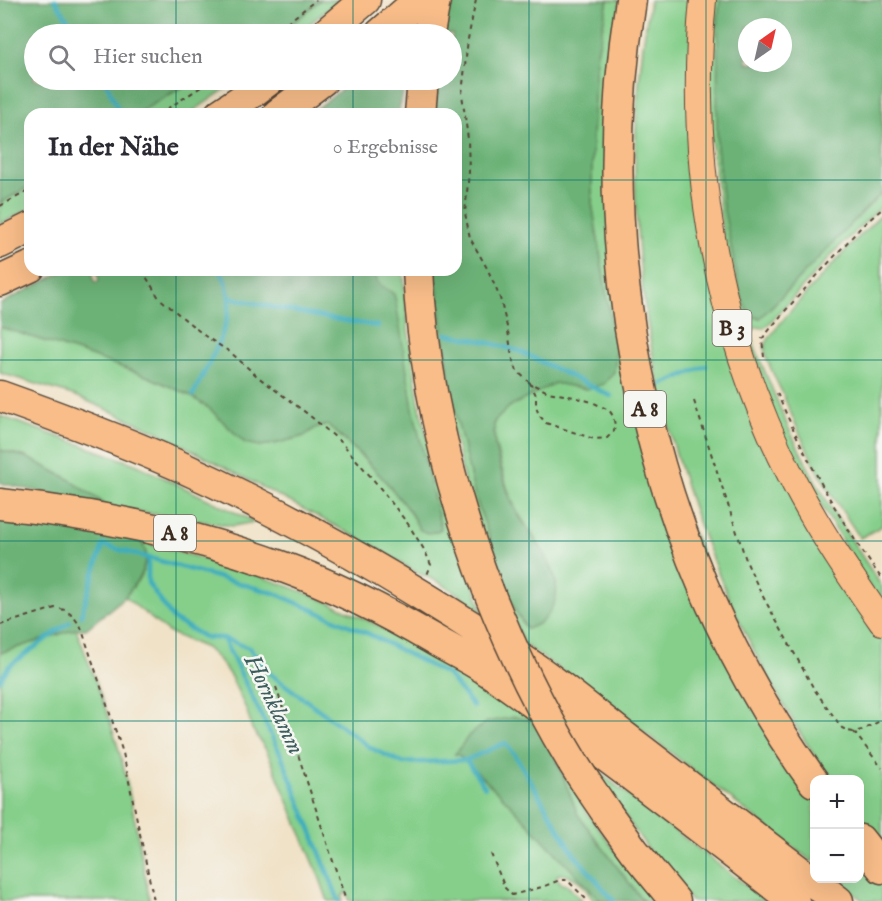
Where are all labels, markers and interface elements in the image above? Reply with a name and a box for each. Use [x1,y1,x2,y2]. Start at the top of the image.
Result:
north arrow [738,18,792,72]
search box [24,24,462,90]
icon: search [45,41,78,74]
text: Hier suchen [93,43,203,71]
text: In der Nähe [48,131,179,164]
text: 0 Ergebnisse [333,135,438,160]
road number: B 3 [712,310,752,346]
road number: A 8 [624,391,666,427]
road number: A 8 [154,515,196,551]
water label: Hornklamm [236,649,311,760]
map controls [810,775,864,883]
button: + [810,775,864,829]
button: − [810,829,864,883]

